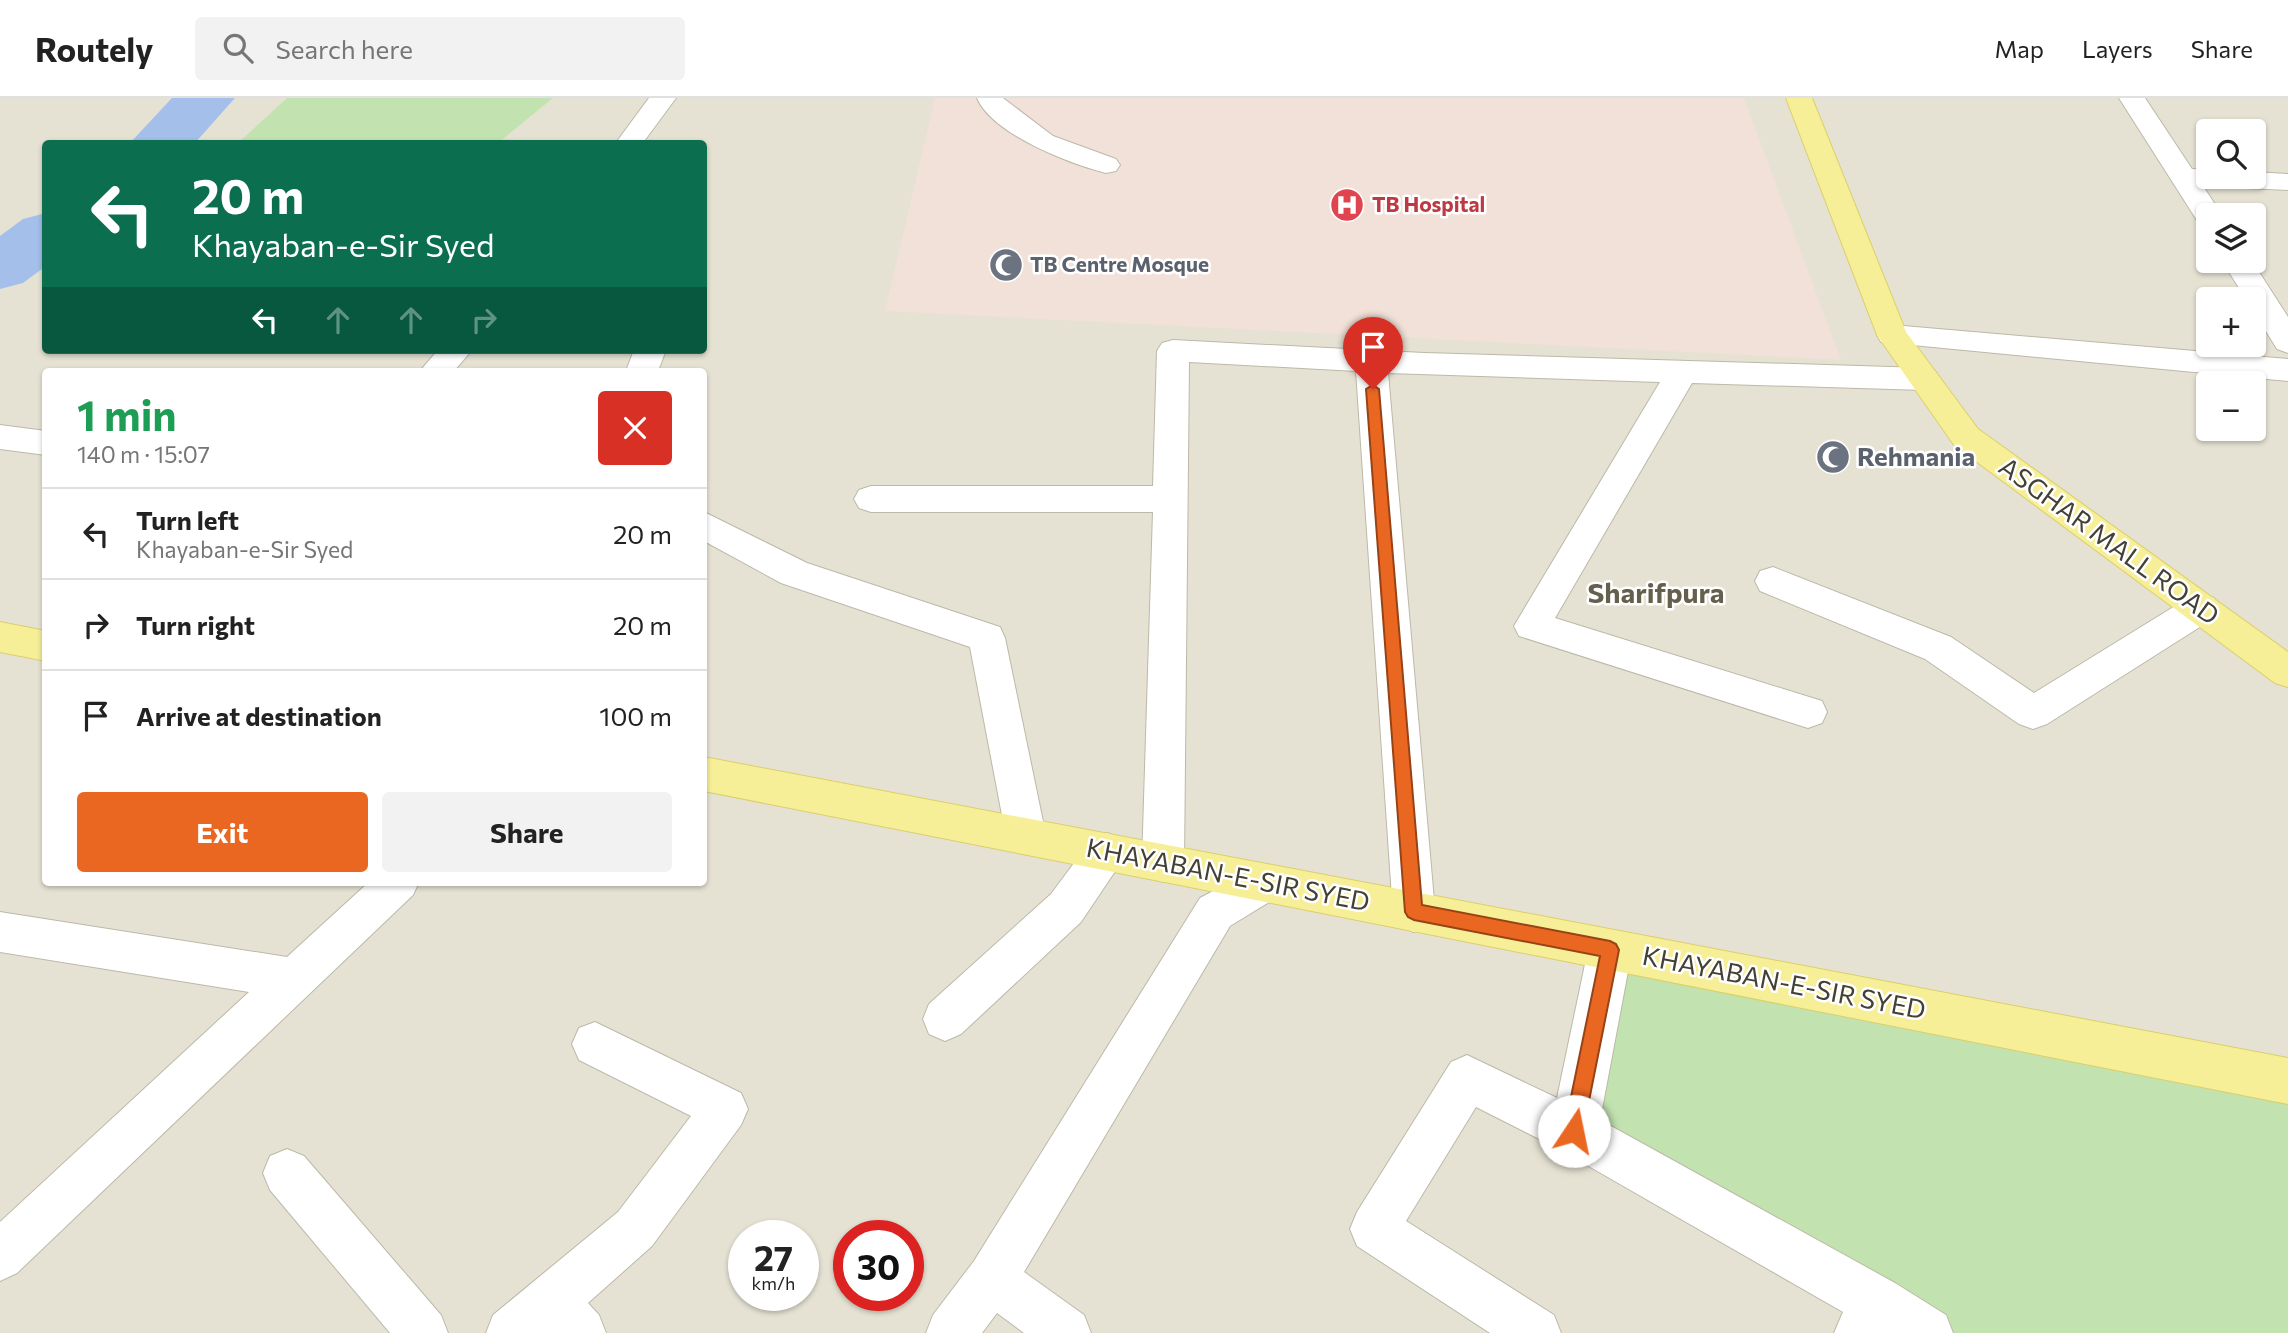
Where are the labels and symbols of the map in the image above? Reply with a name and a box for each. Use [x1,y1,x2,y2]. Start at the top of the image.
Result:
hospital icon: TB Hospital [1328,186,1366,224]
place label: TB Hospital [1372,191,1485,216]
mosque icon: TB Centre Mosque [987,246,1025,284]
place label: TB Centre Mosque [1030,251,1209,276]
pin [1343,317,1403,389]
mosque icon: Rehmania [1814,438,1852,476]
place label: Rehmania [1857,440,1975,471]
street label: ASGHAR MALL ROAD [1994,450,2226,630]
district label: Sharifpura [1587,575,1725,609]
street label: KHAYABAN-E-SIR SYED [1084,831,1373,916]
street label: KHAYABAN-E-SIR SYED [1640,939,1929,1024]
position arrow [1537,1094,1611,1168]
speed limit sign: 30 [833,1220,924,1311]

